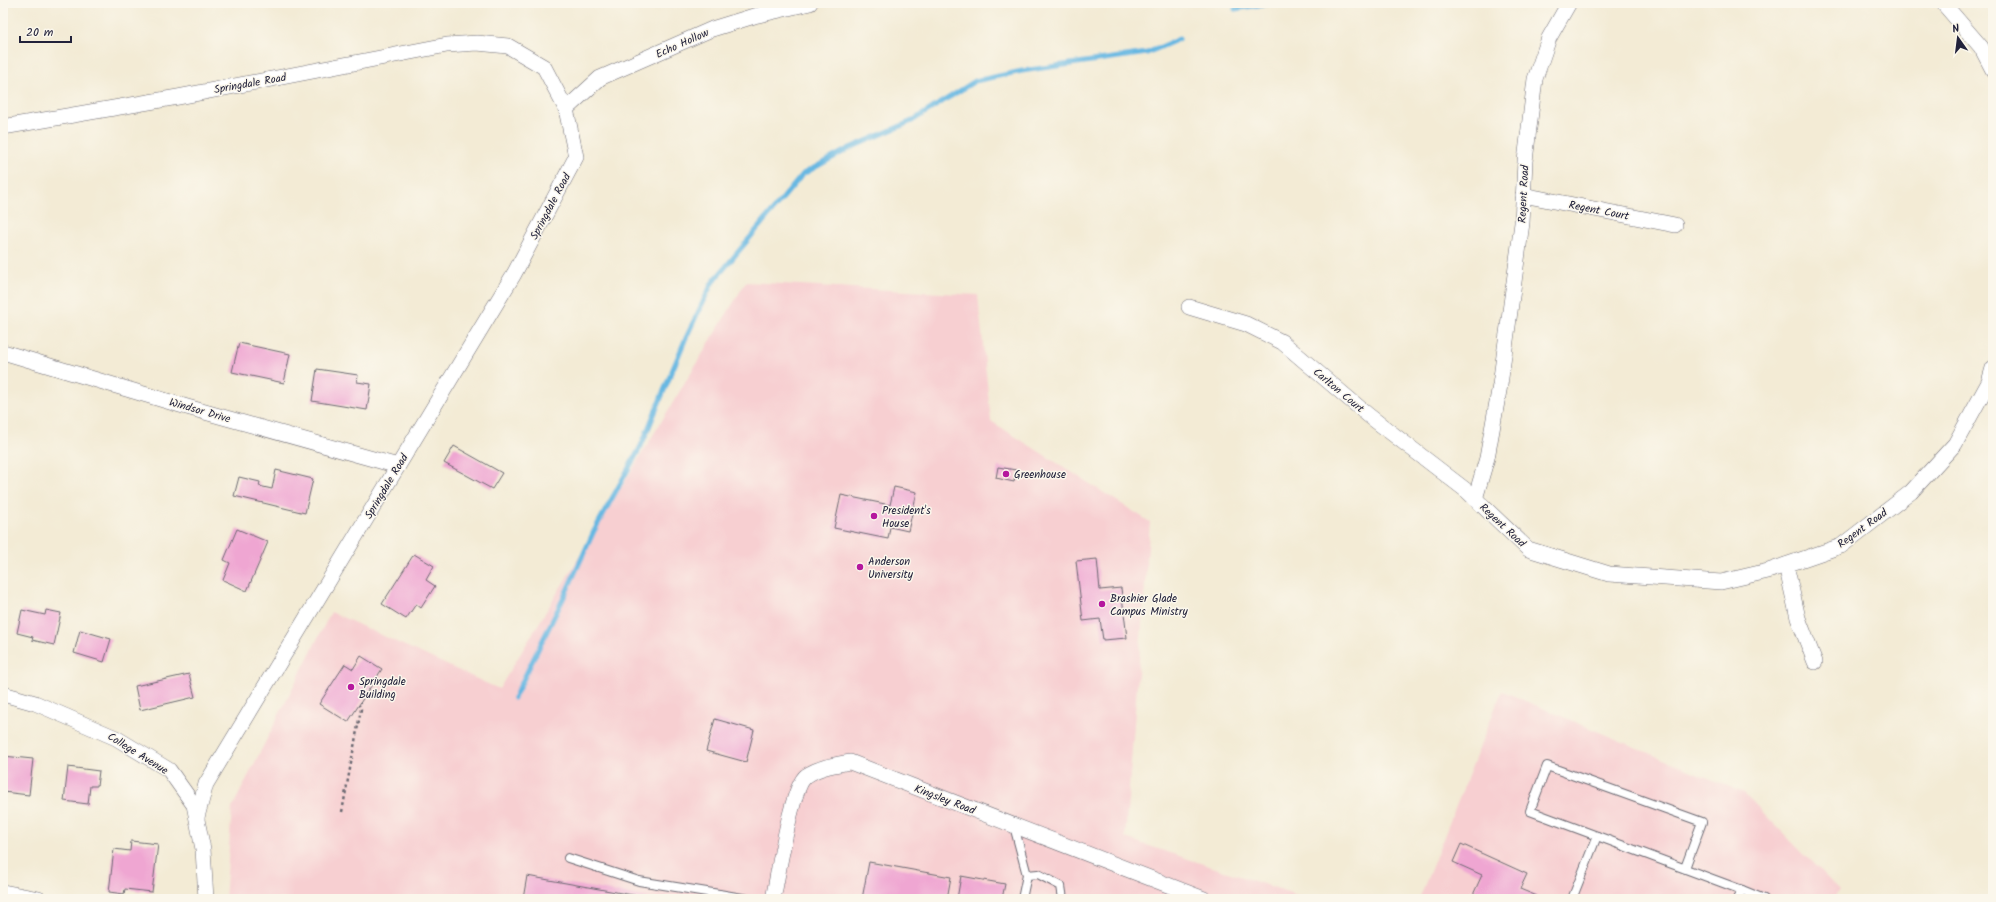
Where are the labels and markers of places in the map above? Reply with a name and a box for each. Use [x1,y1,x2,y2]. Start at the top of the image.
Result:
place label: Greenhouse [1014,466,1066,484]
marker: Greenhouse [1001,469,1011,479]
place label: President's House [882,502,931,533]
marker: President's House [869,511,879,521]
place label: Anderson University [868,553,914,584]
marker: Anderson University [855,562,865,572]
place label: Brashier Glade Campus Ministry [1110,590,1189,621]
marker: Brashier Glade Campus Ministry [1097,599,1107,609]
place label: Springdale Building [359,673,406,704]
marker: Springdale Building [346,682,356,692]

